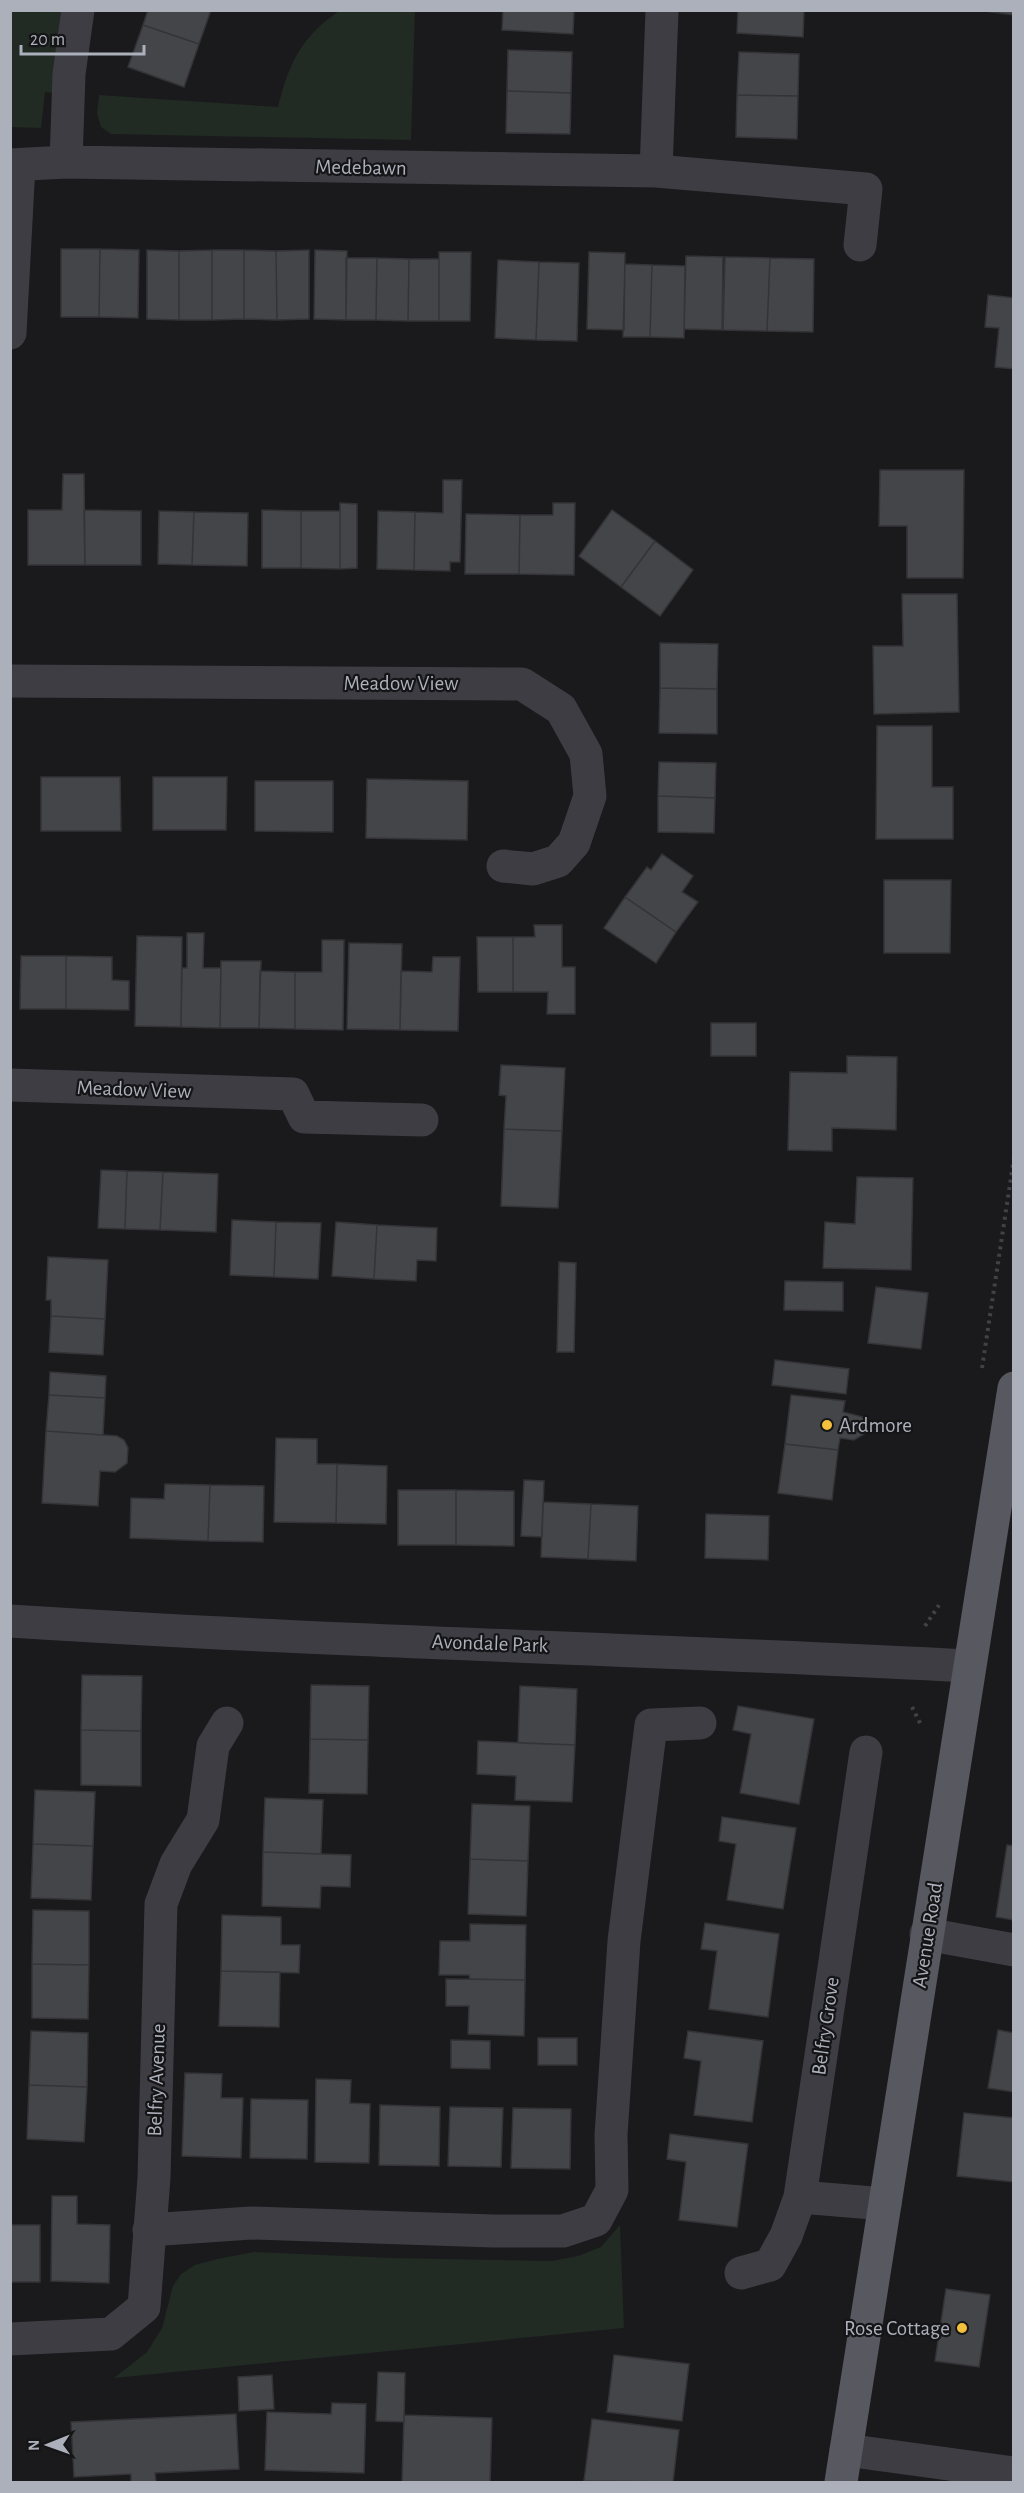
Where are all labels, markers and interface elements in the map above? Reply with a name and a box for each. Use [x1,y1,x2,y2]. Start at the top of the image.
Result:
scale bar [21,18,144,56]
text: 20 m [30,31,65,49]
street label: Medebawn [315,156,407,179]
street label: Meadow View [344,673,458,694]
street label: Meadow View [76,1077,192,1102]
place label: Ardmore [839,1415,912,1436]
marker: Ardmore [820,1418,834,1432]
street label: Avondale Park [431,1631,549,1656]
street label: Avenue Road [909,1881,946,1989]
street label: Belfry Grove [808,1976,843,2077]
street label: Belfry Avenue [144,2023,169,2137]
place label: Rose Cottage [844,2318,950,2339]
marker: Rose Cottage [955,2321,969,2335]
north arrow [18,2415,78,2475]
text: N [26,2440,42,2451]

